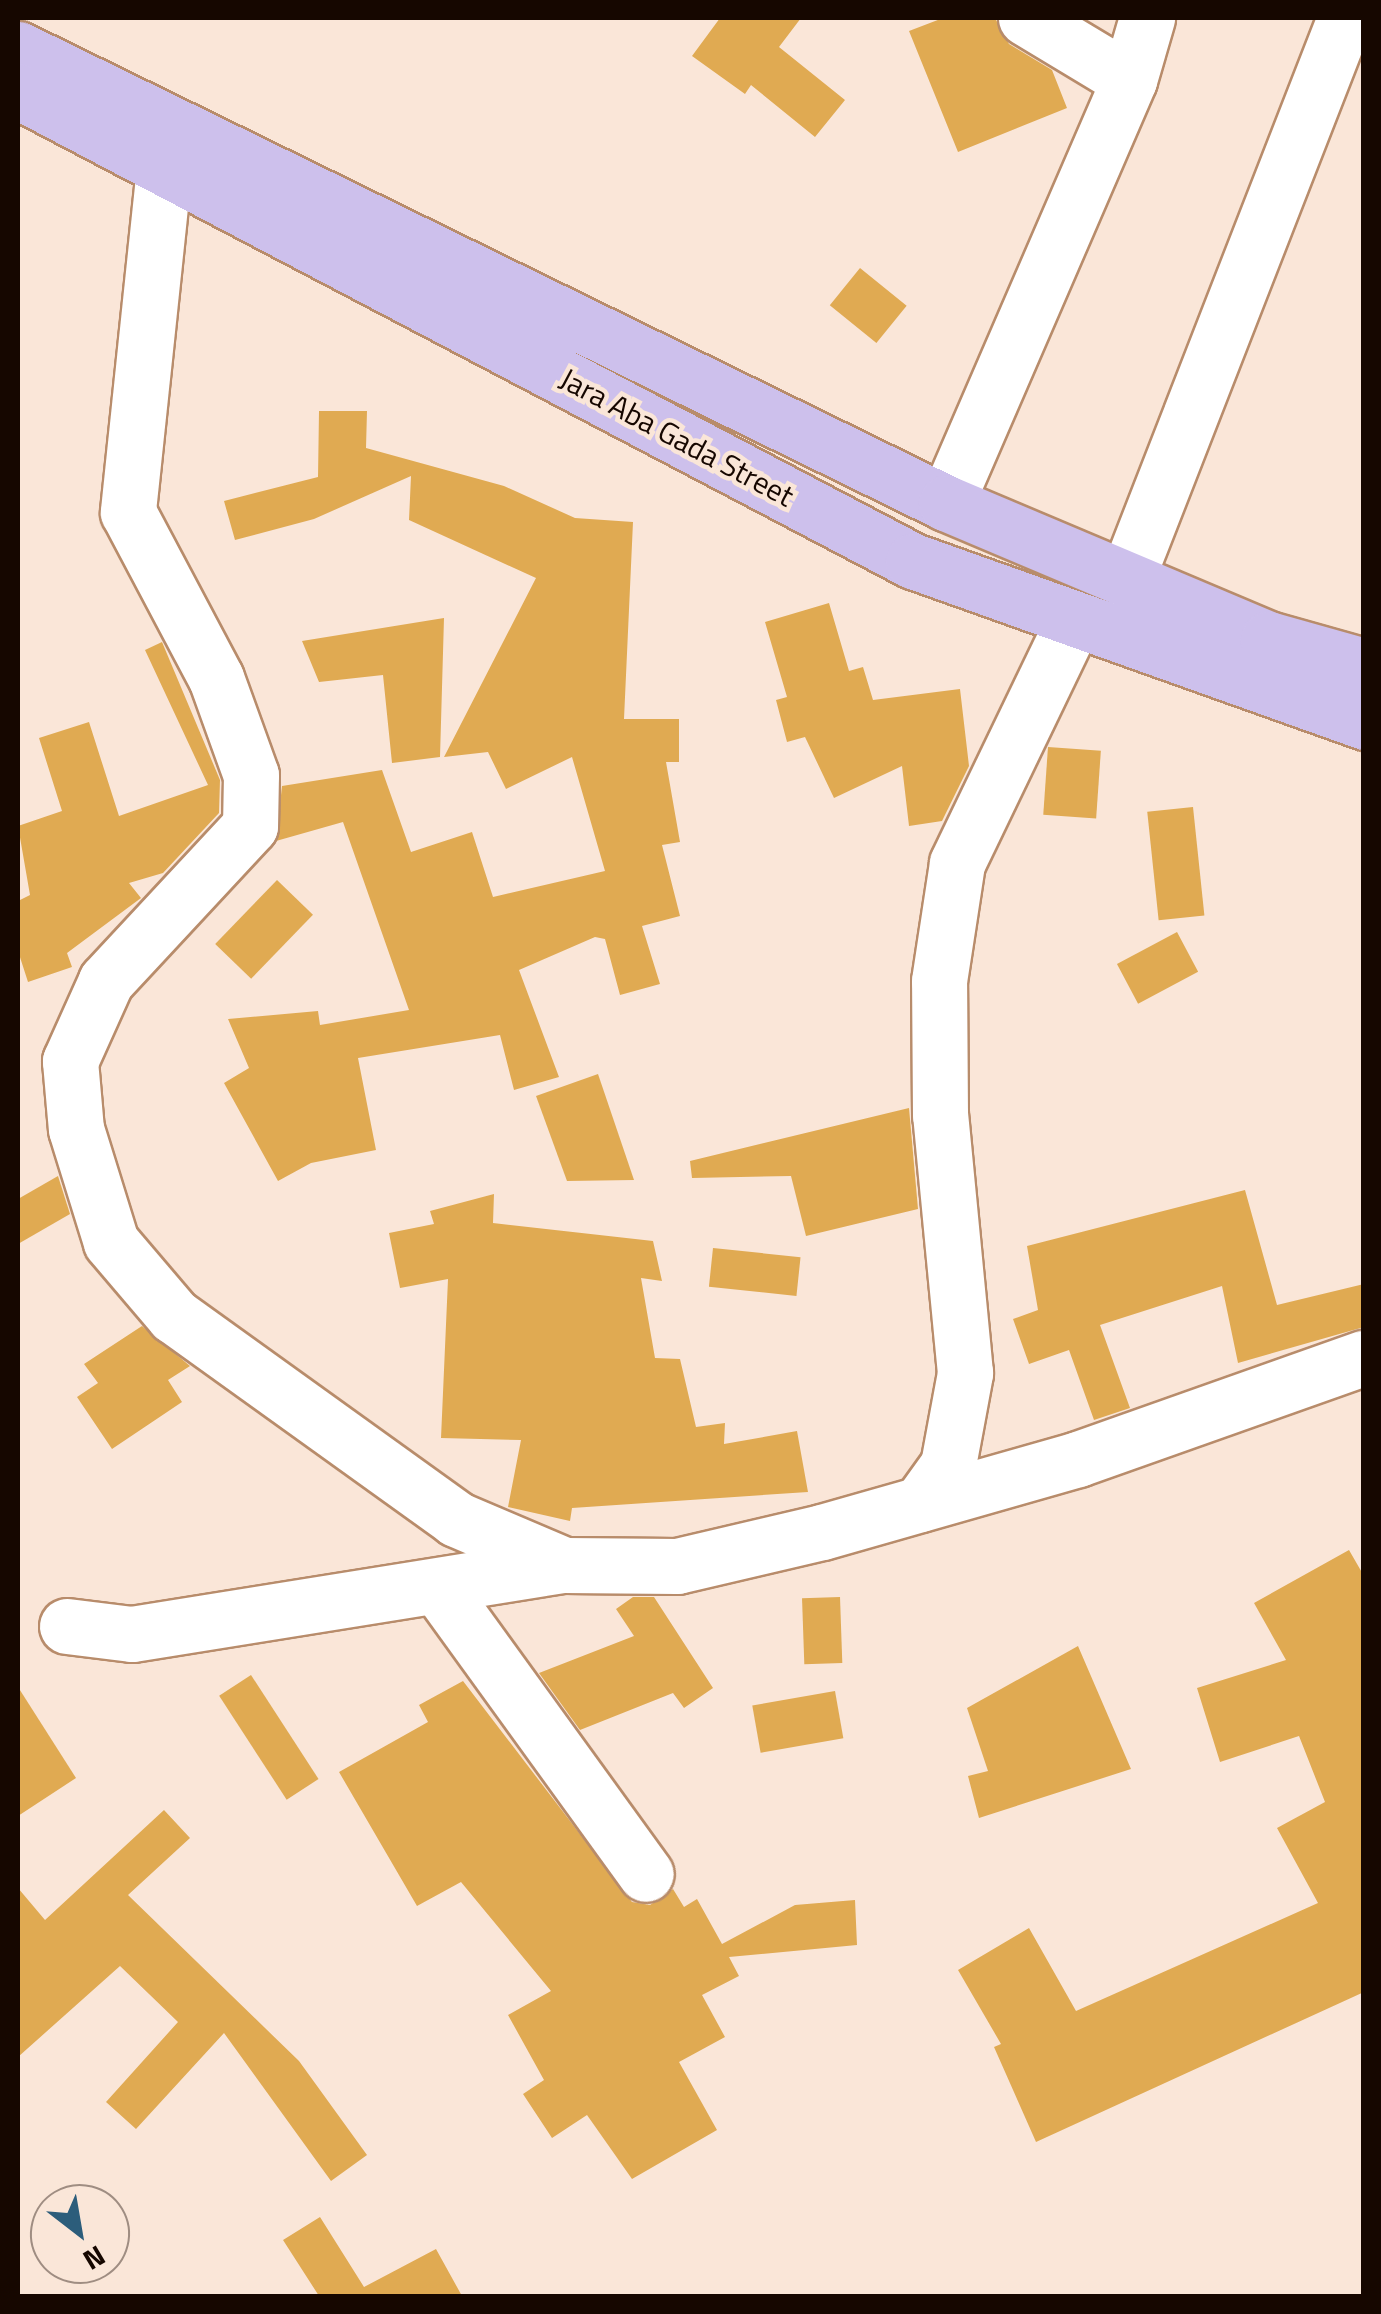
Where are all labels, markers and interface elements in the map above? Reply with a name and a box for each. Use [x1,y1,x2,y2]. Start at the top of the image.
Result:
street label: Jara Aba Gada Street [554,360,800,514]
north arrow [30,2184,130,2284]
text: N [75,2235,114,2282]

